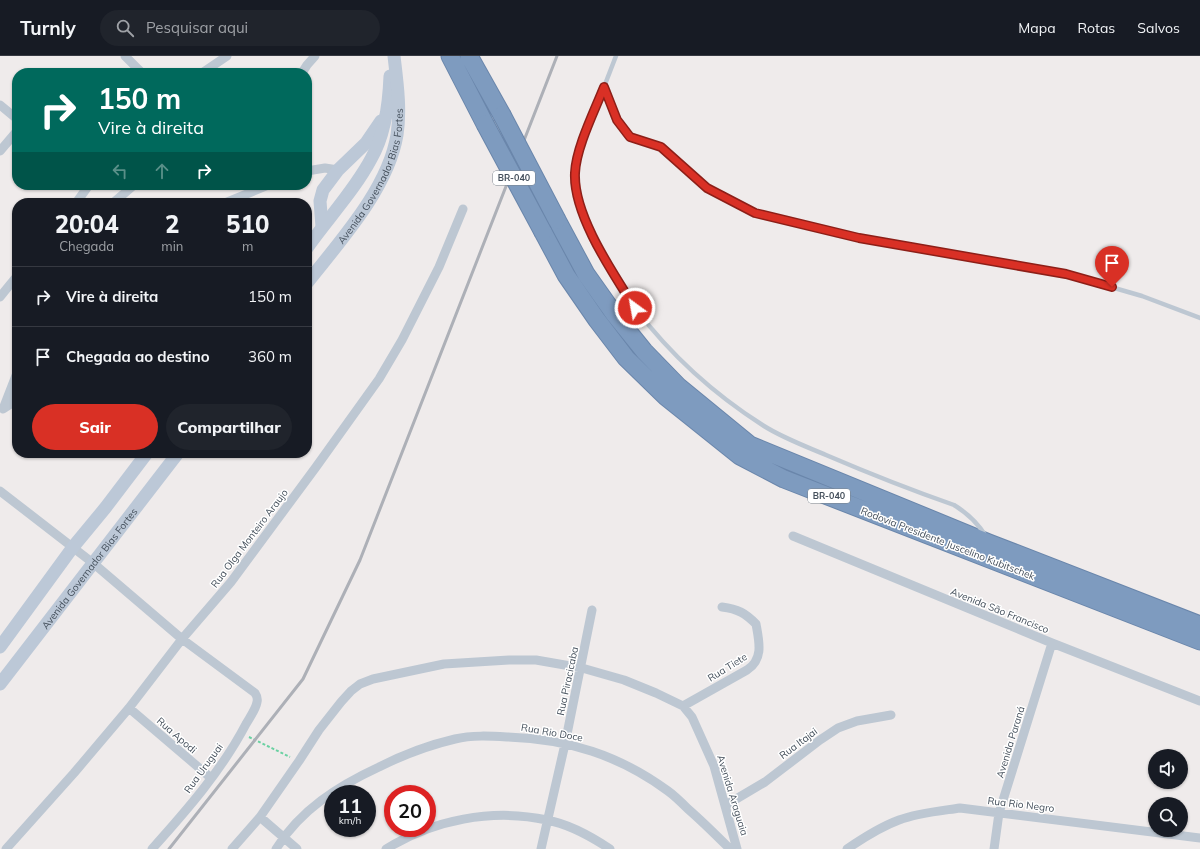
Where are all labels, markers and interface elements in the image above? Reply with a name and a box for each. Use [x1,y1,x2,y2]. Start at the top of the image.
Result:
search box [100,10,380,46]
text: Turnly [20,16,76,40]
icon: search [114,17,136,39]
text: Pesquisar aqui [146,18,248,37]
text: Mapa [1018,19,1056,37]
text: Rotas [1078,19,1115,37]
text: Salvos [1137,19,1180,37]
text: 150 m [98,81,181,116]
icon: right [32,84,84,136]
street label: Avenida Governador Bias Fortes [335,108,406,247]
text: Vire à direita [98,116,204,139]
icon: left [109,160,131,182]
icon: ahead [151,160,173,182]
icon: right [193,160,215,182]
road number: BR-040 [493,171,535,185]
text: 20:04 [55,209,119,239]
text: 2 [165,209,180,239]
text: 510 [226,209,269,239]
text: Chegada [59,238,114,254]
text: min [161,238,183,254]
text: m [242,238,253,254]
pin [1095,246,1129,287]
icon: arrive [1101,252,1123,274]
icon: right [32,286,54,308]
text: Vire à direita [66,287,158,306]
text: 150 m [248,287,292,306]
position arrow [614,287,656,329]
icon: arrive [32,346,54,368]
text: Chegada ao destino [66,347,210,366]
text: 360 m [248,347,292,366]
button: Sair [32,404,158,450]
button: Compartilhar [166,404,292,450]
street label: Rua Olga Monteiro Araujo [208,486,291,590]
road number: BR-040 [808,489,850,503]
street label: Rodovia Presidente Juscelino Kubitschek [859,504,1038,583]
street label: Avenida Governador Bias Fortes [39,505,140,632]
street label: Avenida São Francisco [949,585,1051,636]
street label: Rua Piracicaba [554,646,581,717]
street label: Rua Tiete [705,650,749,685]
street label: Avenida Paraná [993,705,1028,780]
street label: Rua Apodi [154,714,199,756]
street label: Rua Rio Doce [520,721,584,744]
street label: Rua Itajai [777,725,820,762]
street label: Rua Uruguai [181,741,226,796]
map controls [1148,749,1188,837]
button: sound [1148,749,1188,789]
street label: Avenida Araguaia [714,753,751,837]
speed limit sign: 20 [384,785,436,837]
text: 11 [338,793,362,818]
street label: Rua Rio Negro [987,794,1055,815]
button: search [1148,797,1188,837]
text: km/h [339,814,361,827]

